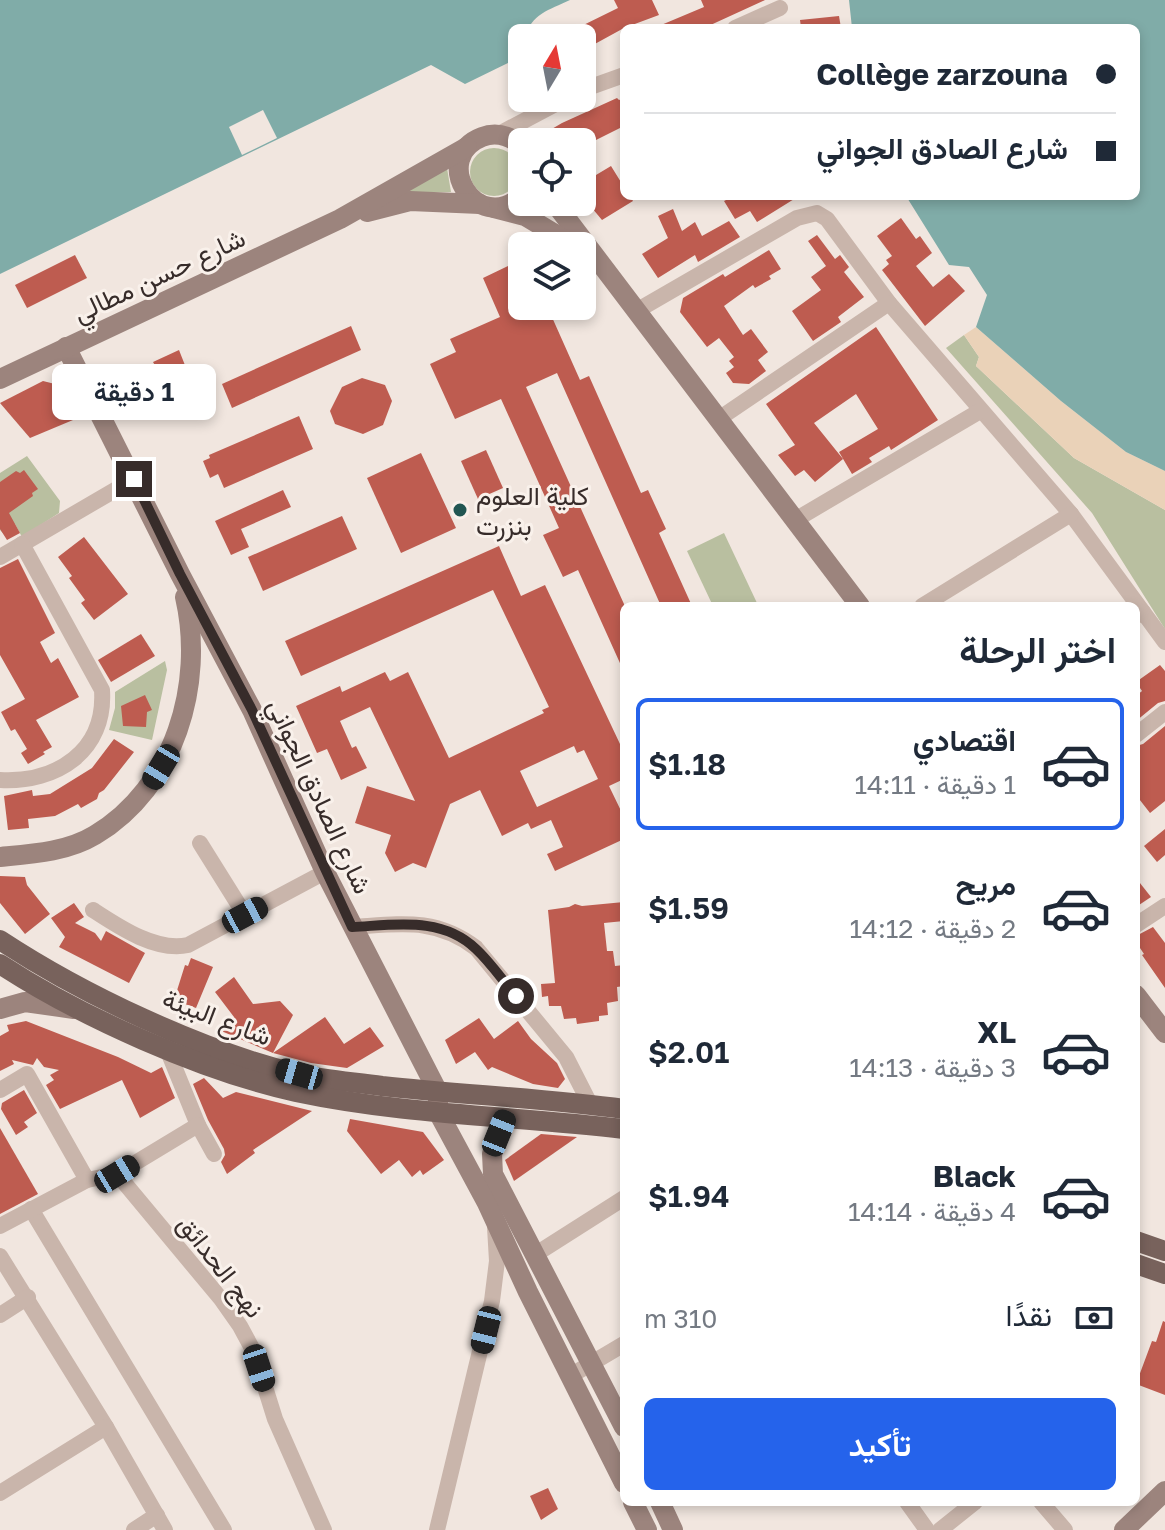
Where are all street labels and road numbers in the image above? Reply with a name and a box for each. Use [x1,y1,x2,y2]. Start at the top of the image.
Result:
street label: شارع حسن مطالي [68,222,252,334]
street label: شارع الصادق الجواني [256,694,379,901]
street label: شارع البيئة [157,982,276,1055]
street label: نهج الحدائق [169,1208,271,1325]

